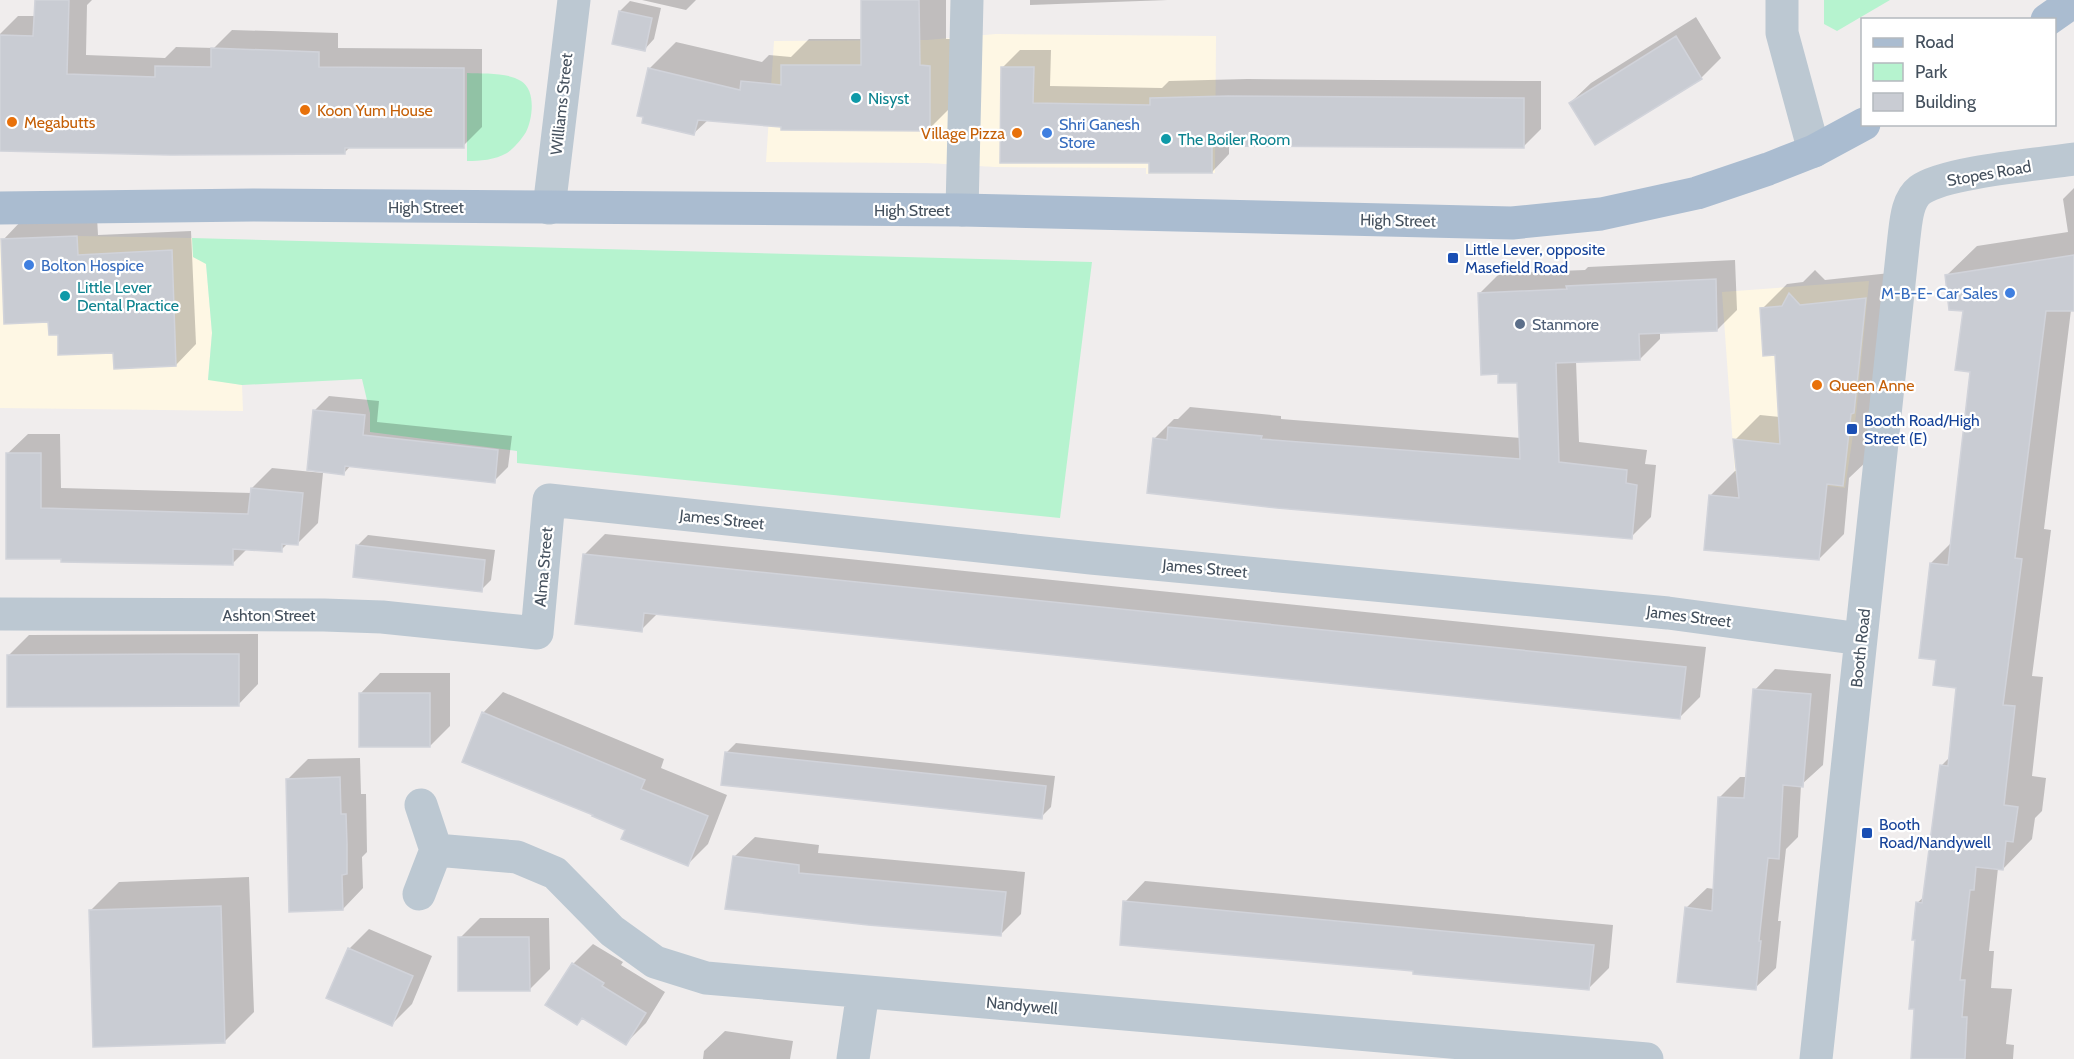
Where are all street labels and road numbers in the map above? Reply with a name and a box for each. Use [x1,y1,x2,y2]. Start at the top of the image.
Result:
street label: Williams Street [547,52,576,156]
street label: Stopes Road [1945,157,2033,190]
street label: High Street [388,198,465,217]
street label: High Street [874,201,951,220]
street label: High Street [1360,210,1437,231]
street label: James Street [678,505,766,533]
street label: Alma Street [531,526,556,608]
street label: James Street [1161,555,1249,582]
street label: James Street [1645,602,1733,631]
street label: Ashton Street [223,606,316,625]
street label: Booth Road [1847,608,1874,689]
street label: Nandywell [985,993,1059,1018]

